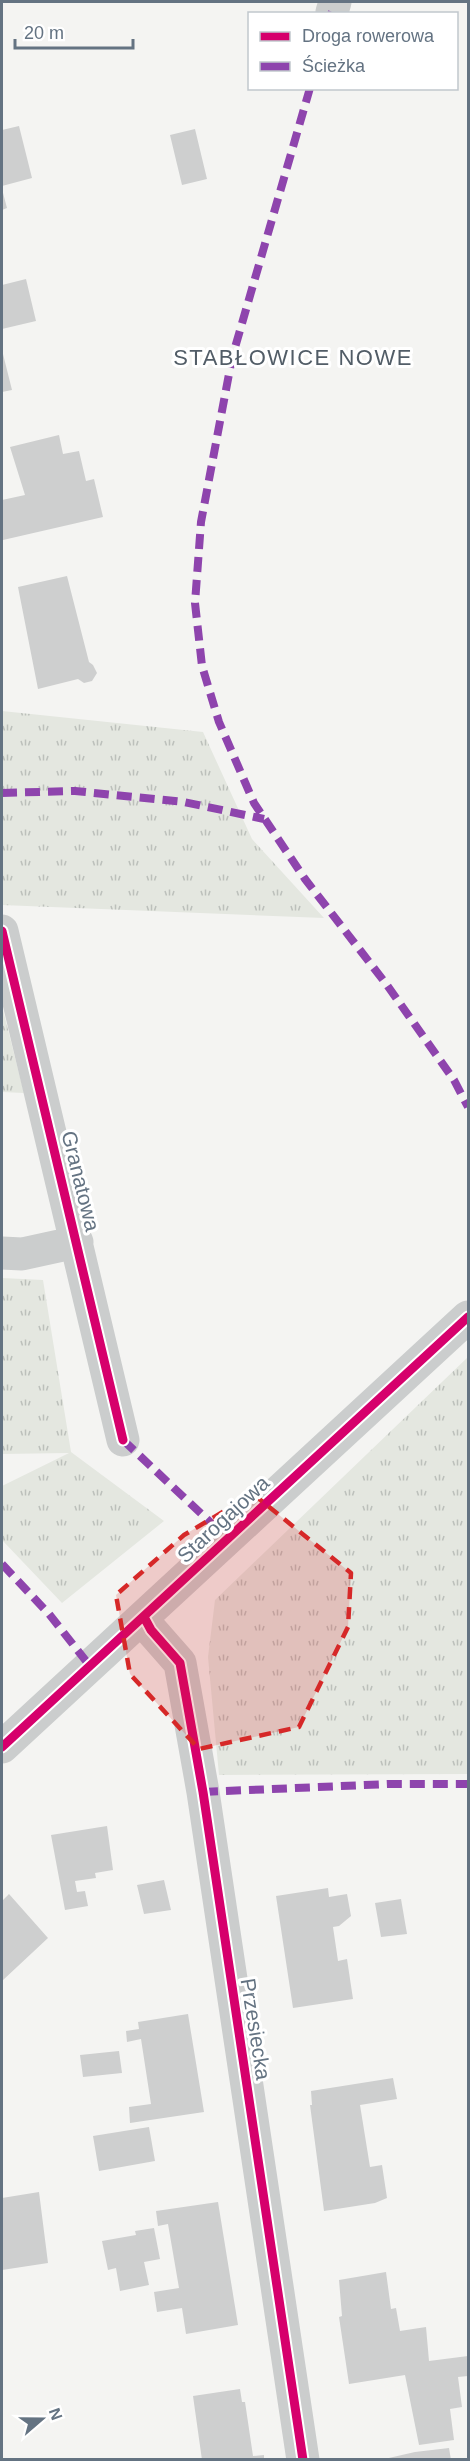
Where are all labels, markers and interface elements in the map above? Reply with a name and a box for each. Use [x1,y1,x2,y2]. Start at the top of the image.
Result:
scale bar [15,12,134,50]
legend [248,12,458,90]
text: 20 m [24,23,64,43]
text: Droga rowerowa [302,26,435,46]
text: Ścieżka [302,55,366,76]
district label: STABŁOWICE NOWE [173,345,413,370]
street label: Granatowa [57,1128,105,1234]
street label: Starogajowa [172,1471,274,1567]
street label: Przesiecka [237,1976,275,2082]
north arrow [12,2389,72,2449]
text: N [46,2406,66,2422]

